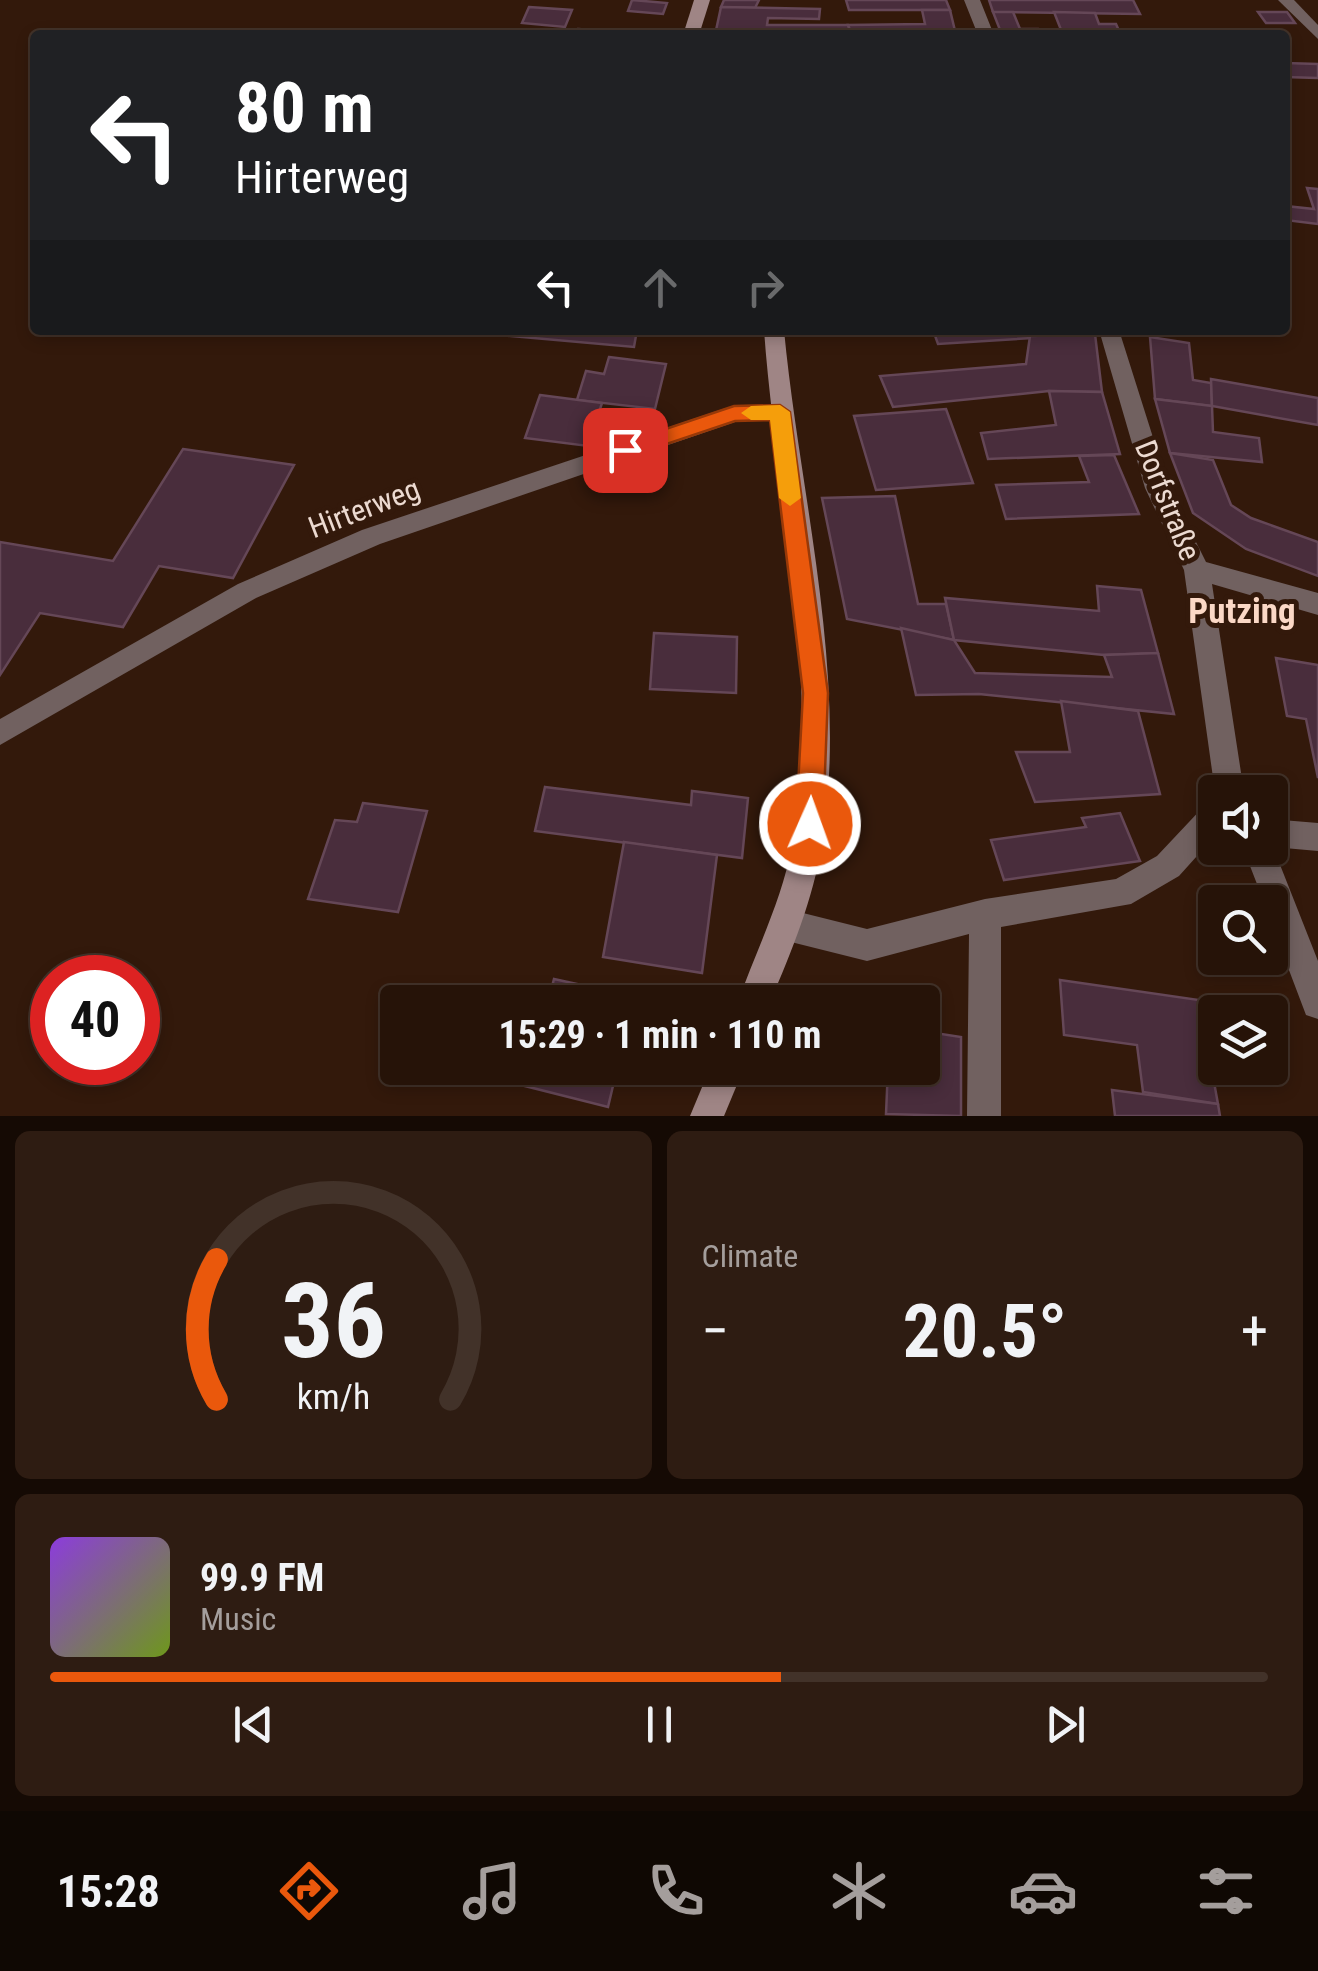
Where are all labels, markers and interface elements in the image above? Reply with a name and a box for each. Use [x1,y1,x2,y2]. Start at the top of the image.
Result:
text: 80 m [235,67,374,149]
icon: left [70,70,200,200]
text: Hirterweg [235,151,409,204]
icon: left [528,260,583,315]
icon: ahead [633,260,688,315]
icon: right [738,260,793,315]
pin [583,408,668,493]
icon: arrive [598,423,653,478]
street label: Dorfstraße [1128,435,1208,565]
street label: Hirterweg [304,471,424,545]
district label: Putzing [1188,591,1296,632]
position arrow [758,772,862,876]
map controls [1198,775,1288,1085]
button: sound [1198,775,1288,865]
button: search [1198,885,1288,975]
speed limit sign: 40 [30,955,160,1085]
button: layers [1198,995,1288,1085]
text: 15:29 · 1 min · 110 m [499,1013,821,1057]
text: Climate [702,1237,798,1275]
text: 36 [281,1261,386,1382]
text: 20.5° [903,1287,1067,1375]
text: − [702,1299,729,1363]
text: + [1241,1299,1268,1363]
text: km/h [296,1376,370,1418]
text: 99.9 FM [200,1556,324,1600]
text: Music [200,1600,276,1638]
icon: previous [226,1697,281,1752]
icon: pause [632,1697,687,1752]
icon: next [1038,1697,1093,1752]
icon: directions [274,1856,344,1926]
icon: music [457,1856,527,1926]
icon: phone [641,1856,711,1926]
icon: climate [824,1856,894,1926]
icon: car [1008,1856,1078,1926]
icon: filters [1191,1856,1261,1926]
text: 15:28 [57,1865,160,1918]

